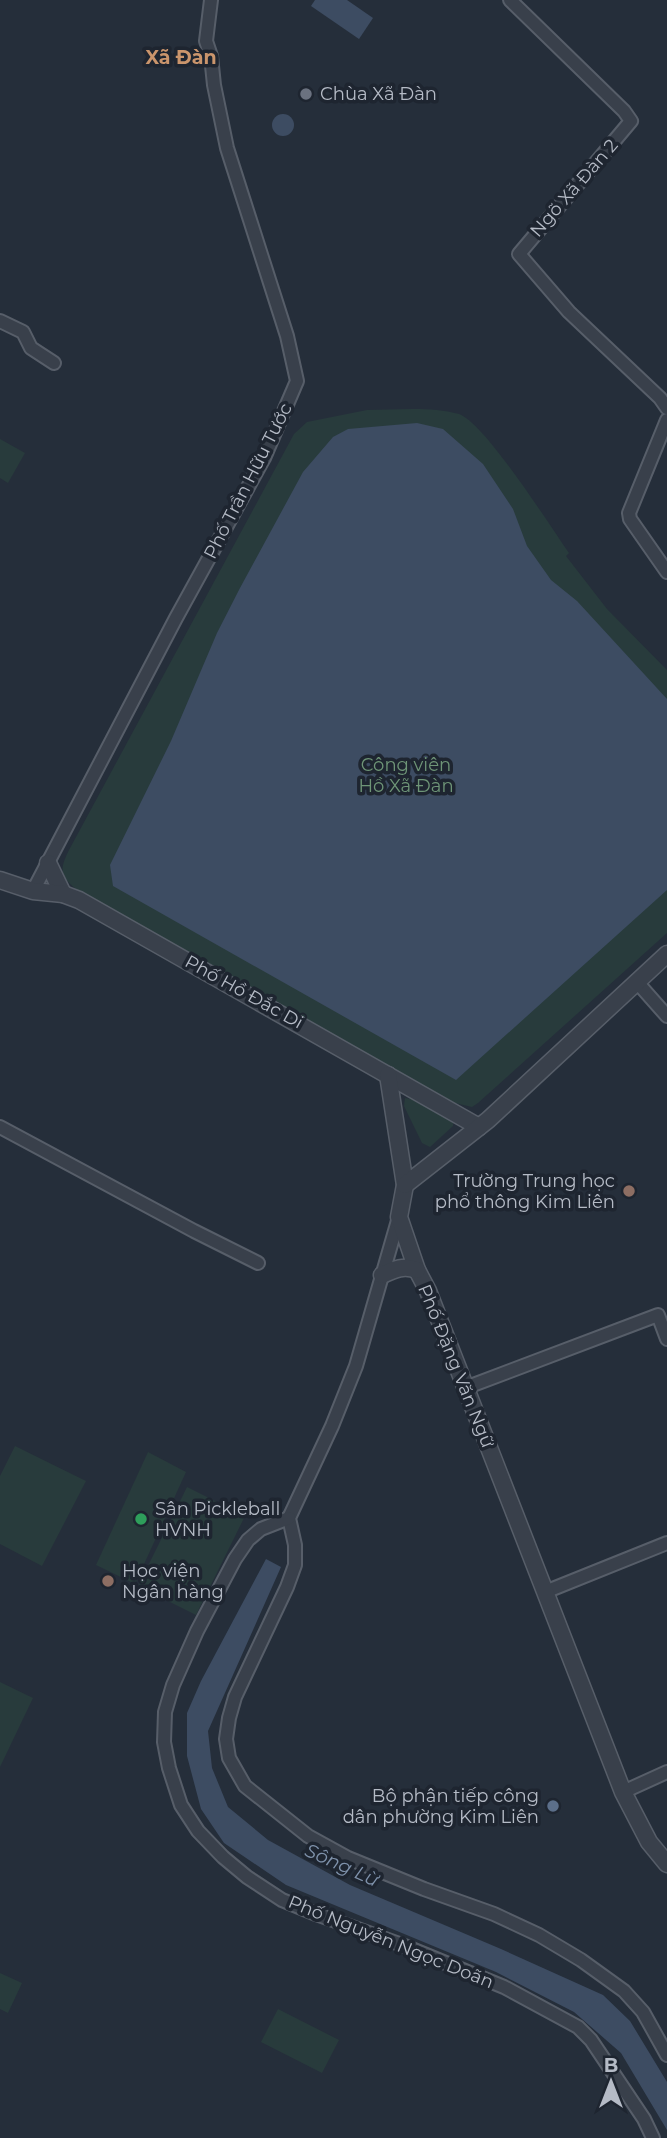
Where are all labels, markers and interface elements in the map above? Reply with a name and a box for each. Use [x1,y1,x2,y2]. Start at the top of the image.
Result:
district label: Xã Đàn [145,46,217,69]
place label: Chùa Xã Đàn [320,83,437,105]
marker: Chùa Xã Đàn [298,86,314,102]
street label: Ngõ Xã Đàn 2 [526,135,622,241]
street label: Phố Trần Hữu Tước [199,399,297,563]
park label: Công viên Hồ Xã Đàn [358,754,454,797]
street label: Phố Hồ Đắc Di [181,950,307,1034]
place label: Trường Trung học phổ thông Kim Liên [435,1170,615,1213]
marker: Trường Trung học phổ thông Kim Liên [621,1183,637,1199]
street label: Phố Đặng Văn Ngữ [413,1281,499,1451]
place label: Sân Pickleball HVNH [155,1498,280,1541]
marker: Sân Pickleball HVNH [133,1511,149,1527]
place label: Học viện Ngân hàng [122,1560,224,1603]
marker: Học viện Ngân hàng [100,1573,116,1589]
place label: Bộ phận tiếp công dân phường Kim Liên [343,1785,539,1828]
marker: Bộ phận tiếp công dân phường Kim Liên [545,1798,561,1814]
water label: Sông Lừ [302,1839,383,1892]
street label: Phố Nguyễn Ngọc Doãn [285,1891,497,1993]
north arrow [576,2047,646,2117]
text: B [604,2054,618,2077]

